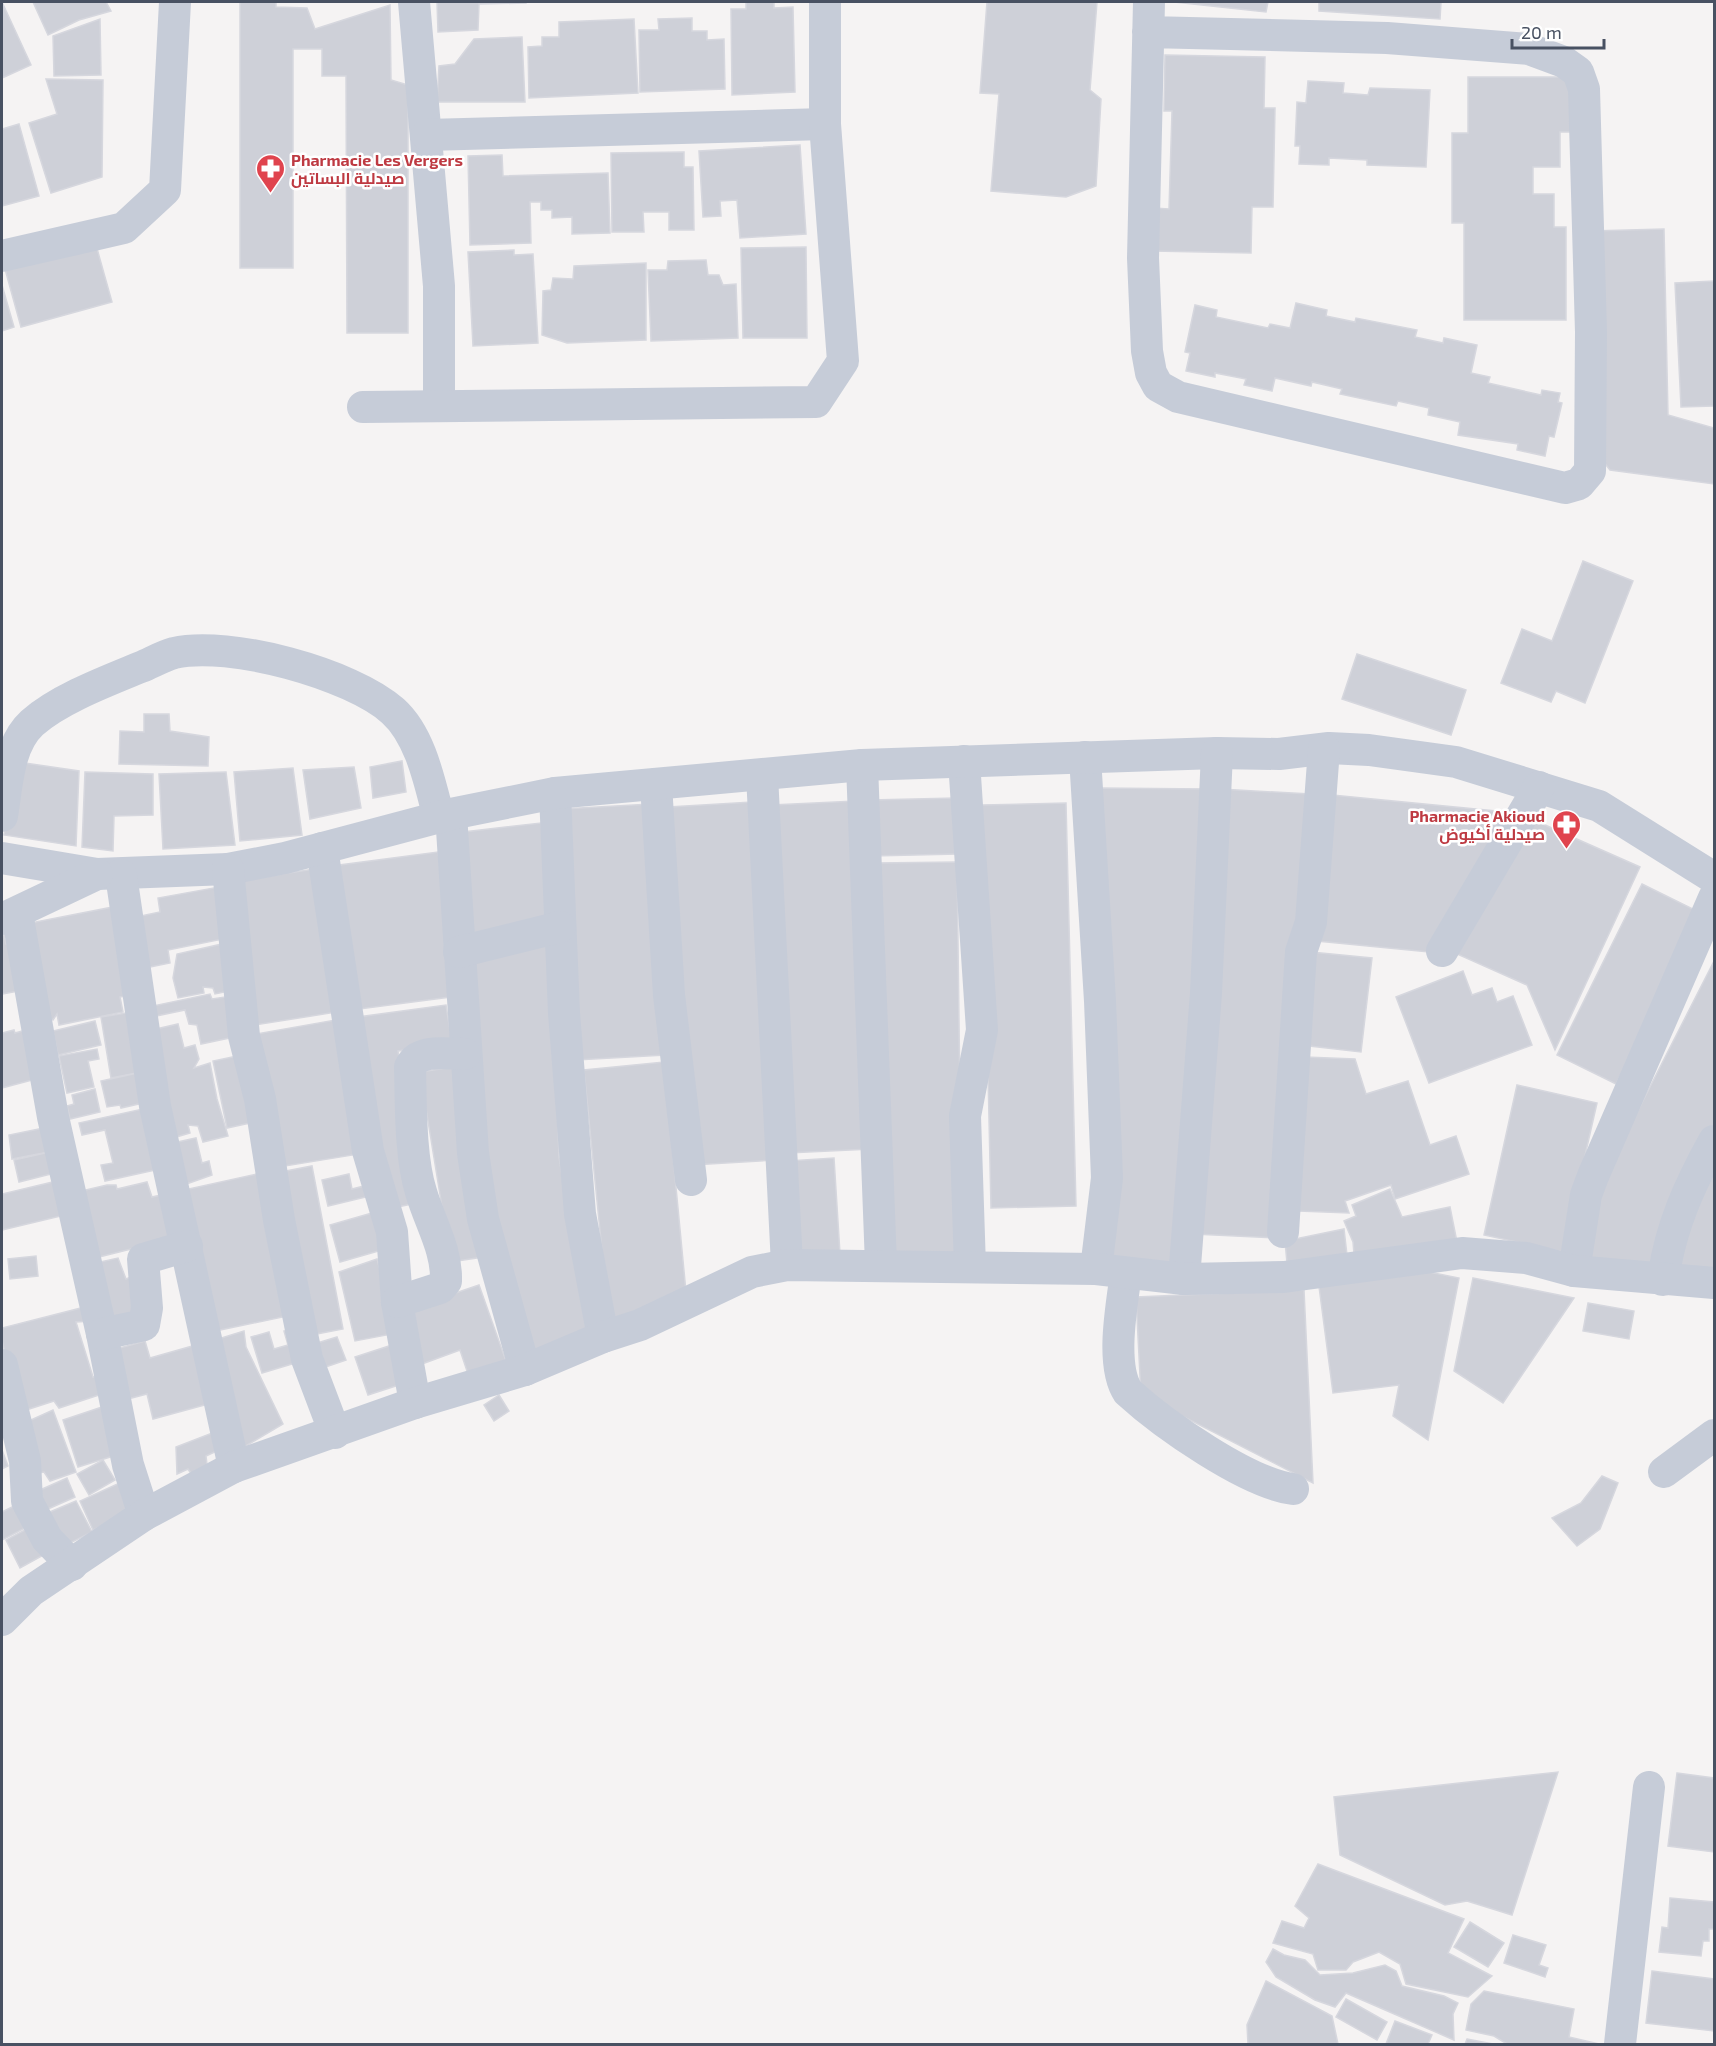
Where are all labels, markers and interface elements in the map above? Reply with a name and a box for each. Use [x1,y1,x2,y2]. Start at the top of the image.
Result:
scale bar [1512,12,1604,50]
text: 20 m [1521,21,1562,43]
place label: Pharmacie Les Vergers صيدلية البساتين [291,150,463,188]
pharmacy icon: Pharmacie Les Vergers صيدلية البساتين [254,152,286,194]
place label: Pharmacie Akioud صيدلية أكيوض [1409,806,1545,844]
pharmacy icon: Pharmacie Akioud صيدلية أكيوض [1550,808,1582,850]

